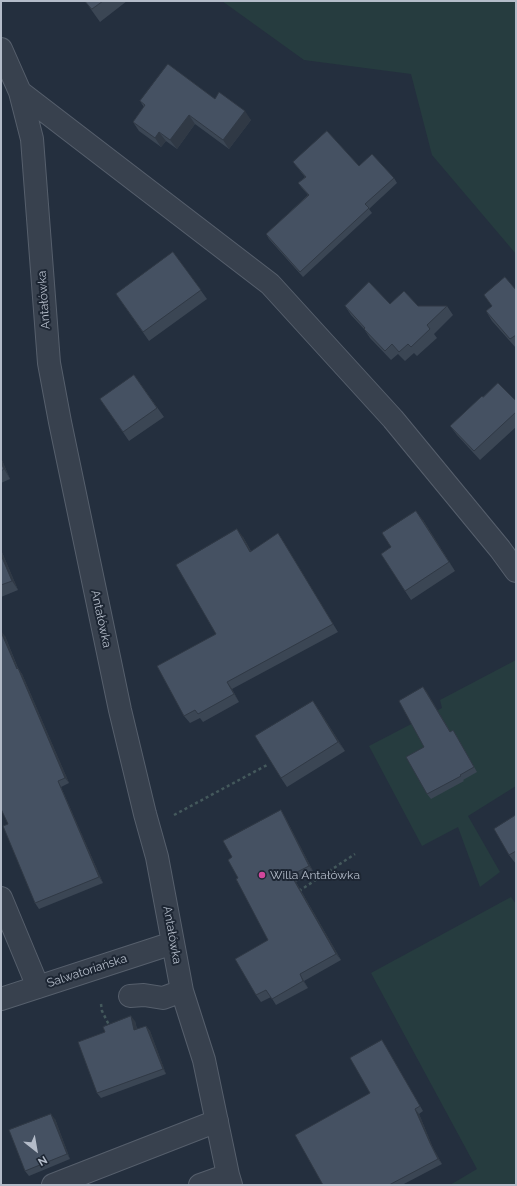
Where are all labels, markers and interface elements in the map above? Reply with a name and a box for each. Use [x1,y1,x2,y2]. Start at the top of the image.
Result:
street label: Antałówka [35,270,53,330]
street label: Antałówka [88,589,114,649]
place label: Willa Antałówka [270,868,360,882]
marker: Willa Antałówka [257,870,267,880]
street label: Antałówka [160,905,184,965]
street label: Salwatoriańska [45,951,129,991]
north arrow [16,1130,56,1170]
text: N [35,1153,49,1168]

